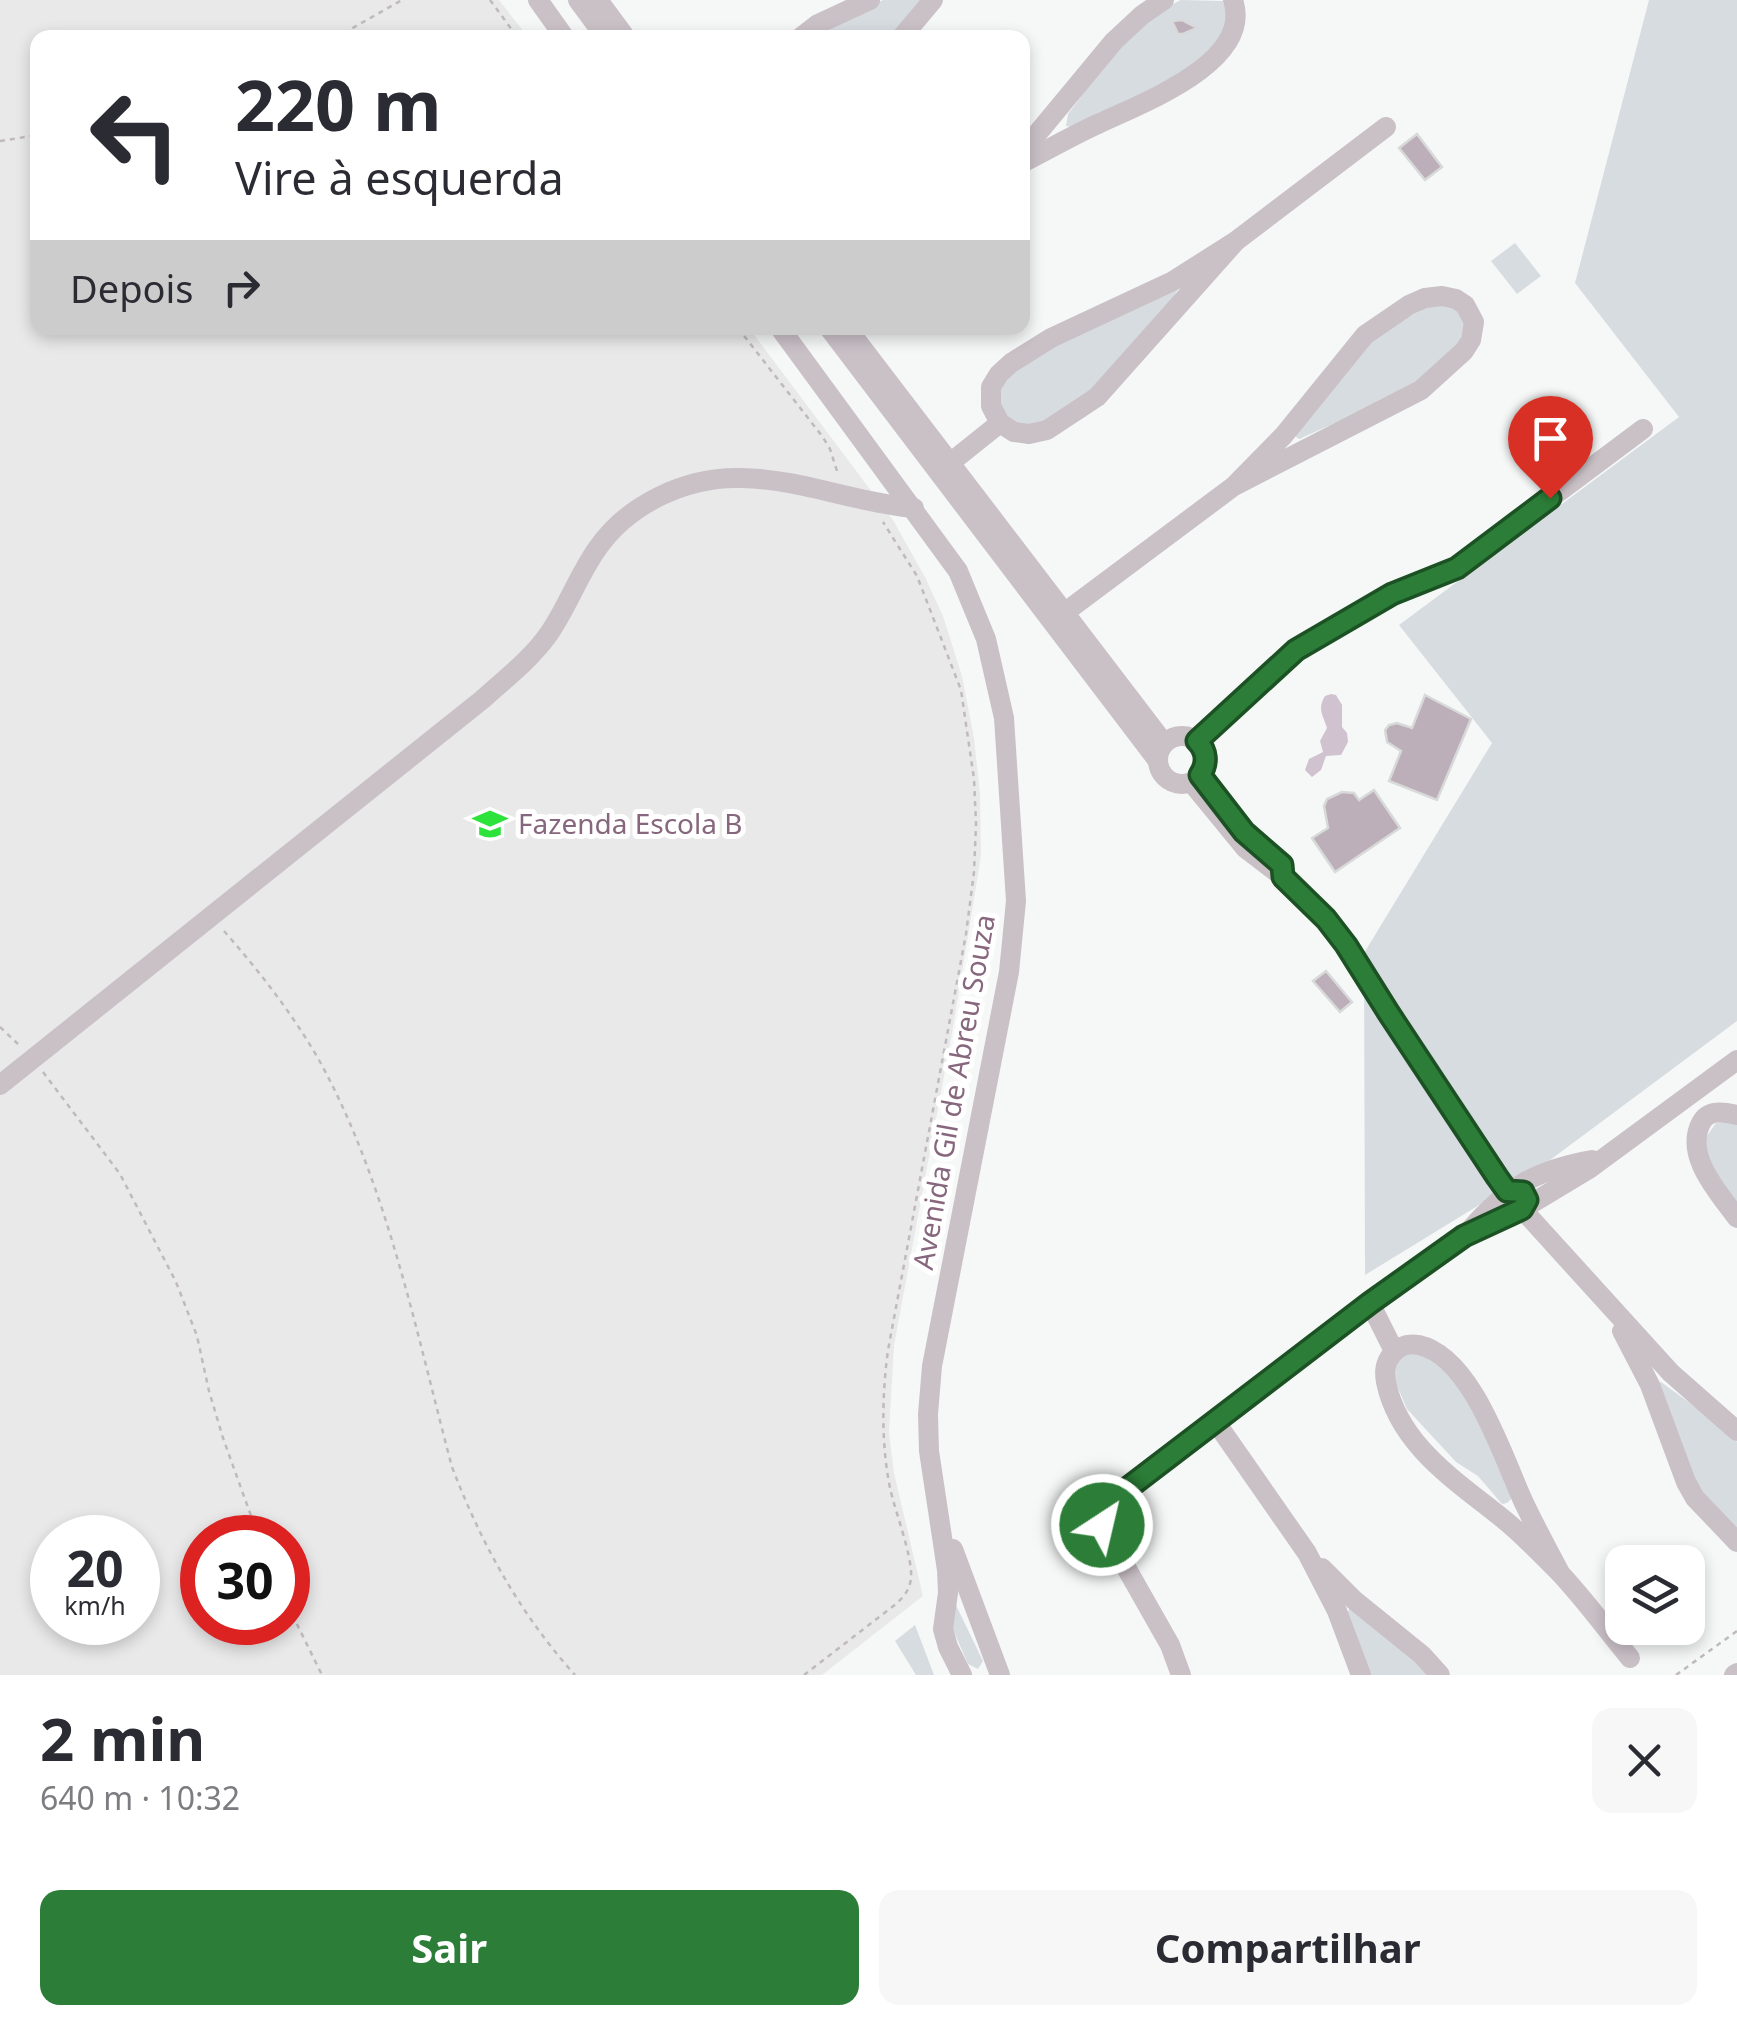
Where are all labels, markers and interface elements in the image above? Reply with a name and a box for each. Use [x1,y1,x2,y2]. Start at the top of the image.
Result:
text: 220 m [235,56,442,152]
icon: left [70,70,200,200]
text: Vire à esquerda [235,147,564,208]
icon: right [214,260,269,315]
text: Depois [70,262,194,314]
pin [1508,396,1593,499]
icon: arrive [1523,411,1578,466]
place label: Fazenda Escola B [518,804,742,842]
school or university icon: Fazenda Escola B [471,805,509,843]
street label: Avenida Gil de Abreu Souza [903,911,1003,1272]
position arrow [1050,1473,1154,1577]
speed limit sign: 30 [180,1515,310,1645]
text: 20 [66,1534,124,1602]
map controls [1605,1545,1705,1645]
button: layers [1605,1545,1705,1645]
text: km/h [64,1588,126,1622]
text: 2 min [40,1697,205,1779]
button: close [1592,1708,1697,1813]
text: 640 m · 10:32 [40,1776,240,1819]
button: Sair [40,1890,859,2005]
button: Compartilhar [879,1890,1697,2005]

